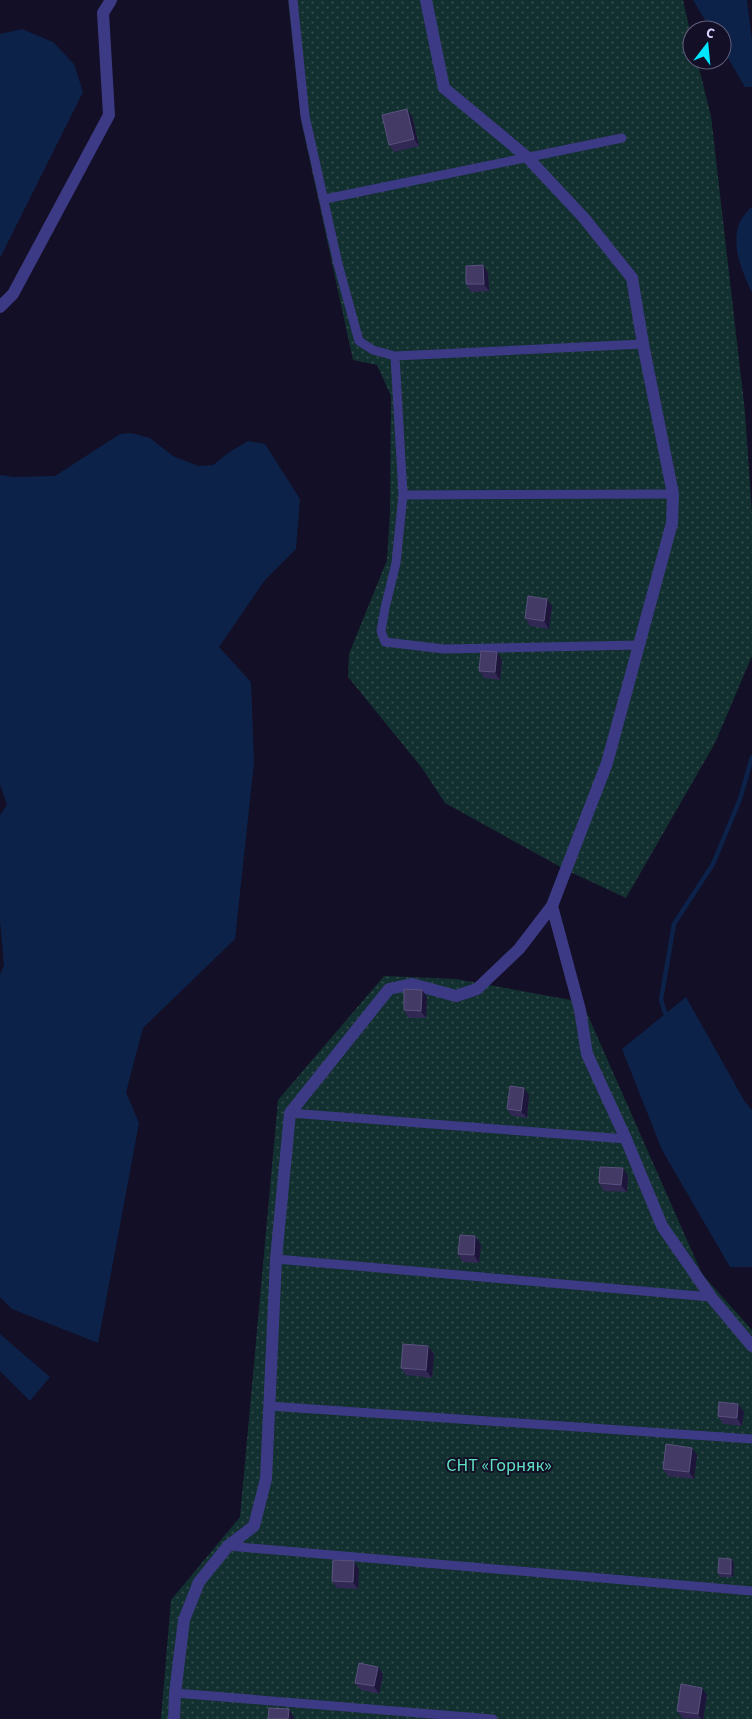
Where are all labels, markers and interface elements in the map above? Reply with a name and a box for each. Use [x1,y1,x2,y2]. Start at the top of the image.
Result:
north arrow [682,20,732,70]
text: С [704,23,717,44]
park label: СНТ «Горняк» [446,1453,552,1478]

